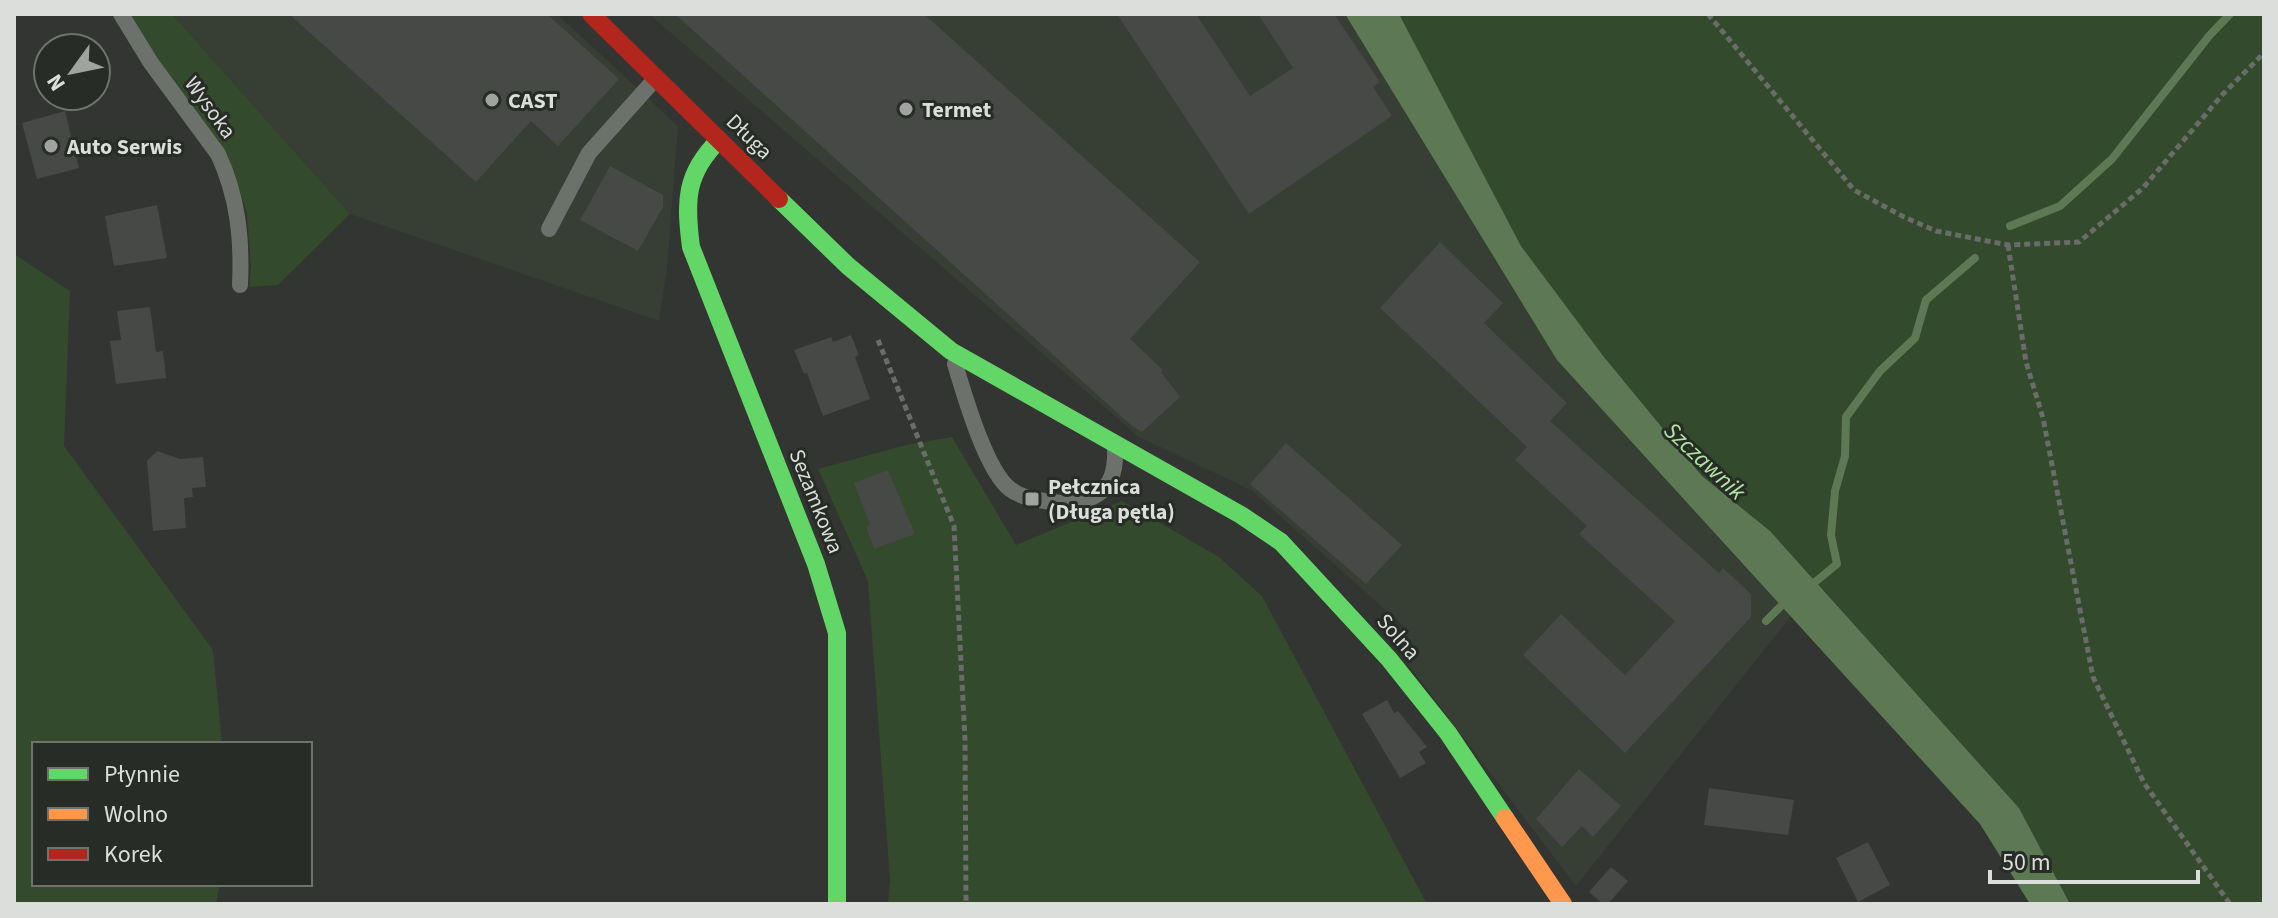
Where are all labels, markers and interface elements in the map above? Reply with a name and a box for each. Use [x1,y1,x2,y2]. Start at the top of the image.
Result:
north arrow [32,32,112,112]
text: N [39,67,73,97]
street label: Wysoka [177,70,244,145]
place label: CAST [508,85,557,117]
marker: CAST [483,91,501,109]
place label: Termet [922,94,992,126]
marker: Termet [897,100,915,118]
street label: Długa [719,106,780,167]
place label: Auto Serwis [66,131,182,163]
marker: Auto Serwis [42,137,60,155]
water label: Szczawnik [1656,414,1754,509]
street label: Sezamkowa [781,444,851,558]
place label: Pełcznica (Długa pętla) [1048,471,1175,528]
marker: Pełcznica (Długa pętla) [1023,490,1041,508]
street label: Solna [1369,606,1428,667]
legend [32,742,312,886]
text: Płynnie [104,757,180,792]
text: Wolno [104,797,168,832]
scale bar [1990,834,2198,884]
text: Korek [104,837,163,872]
text: 50 m [2002,845,2051,880]

